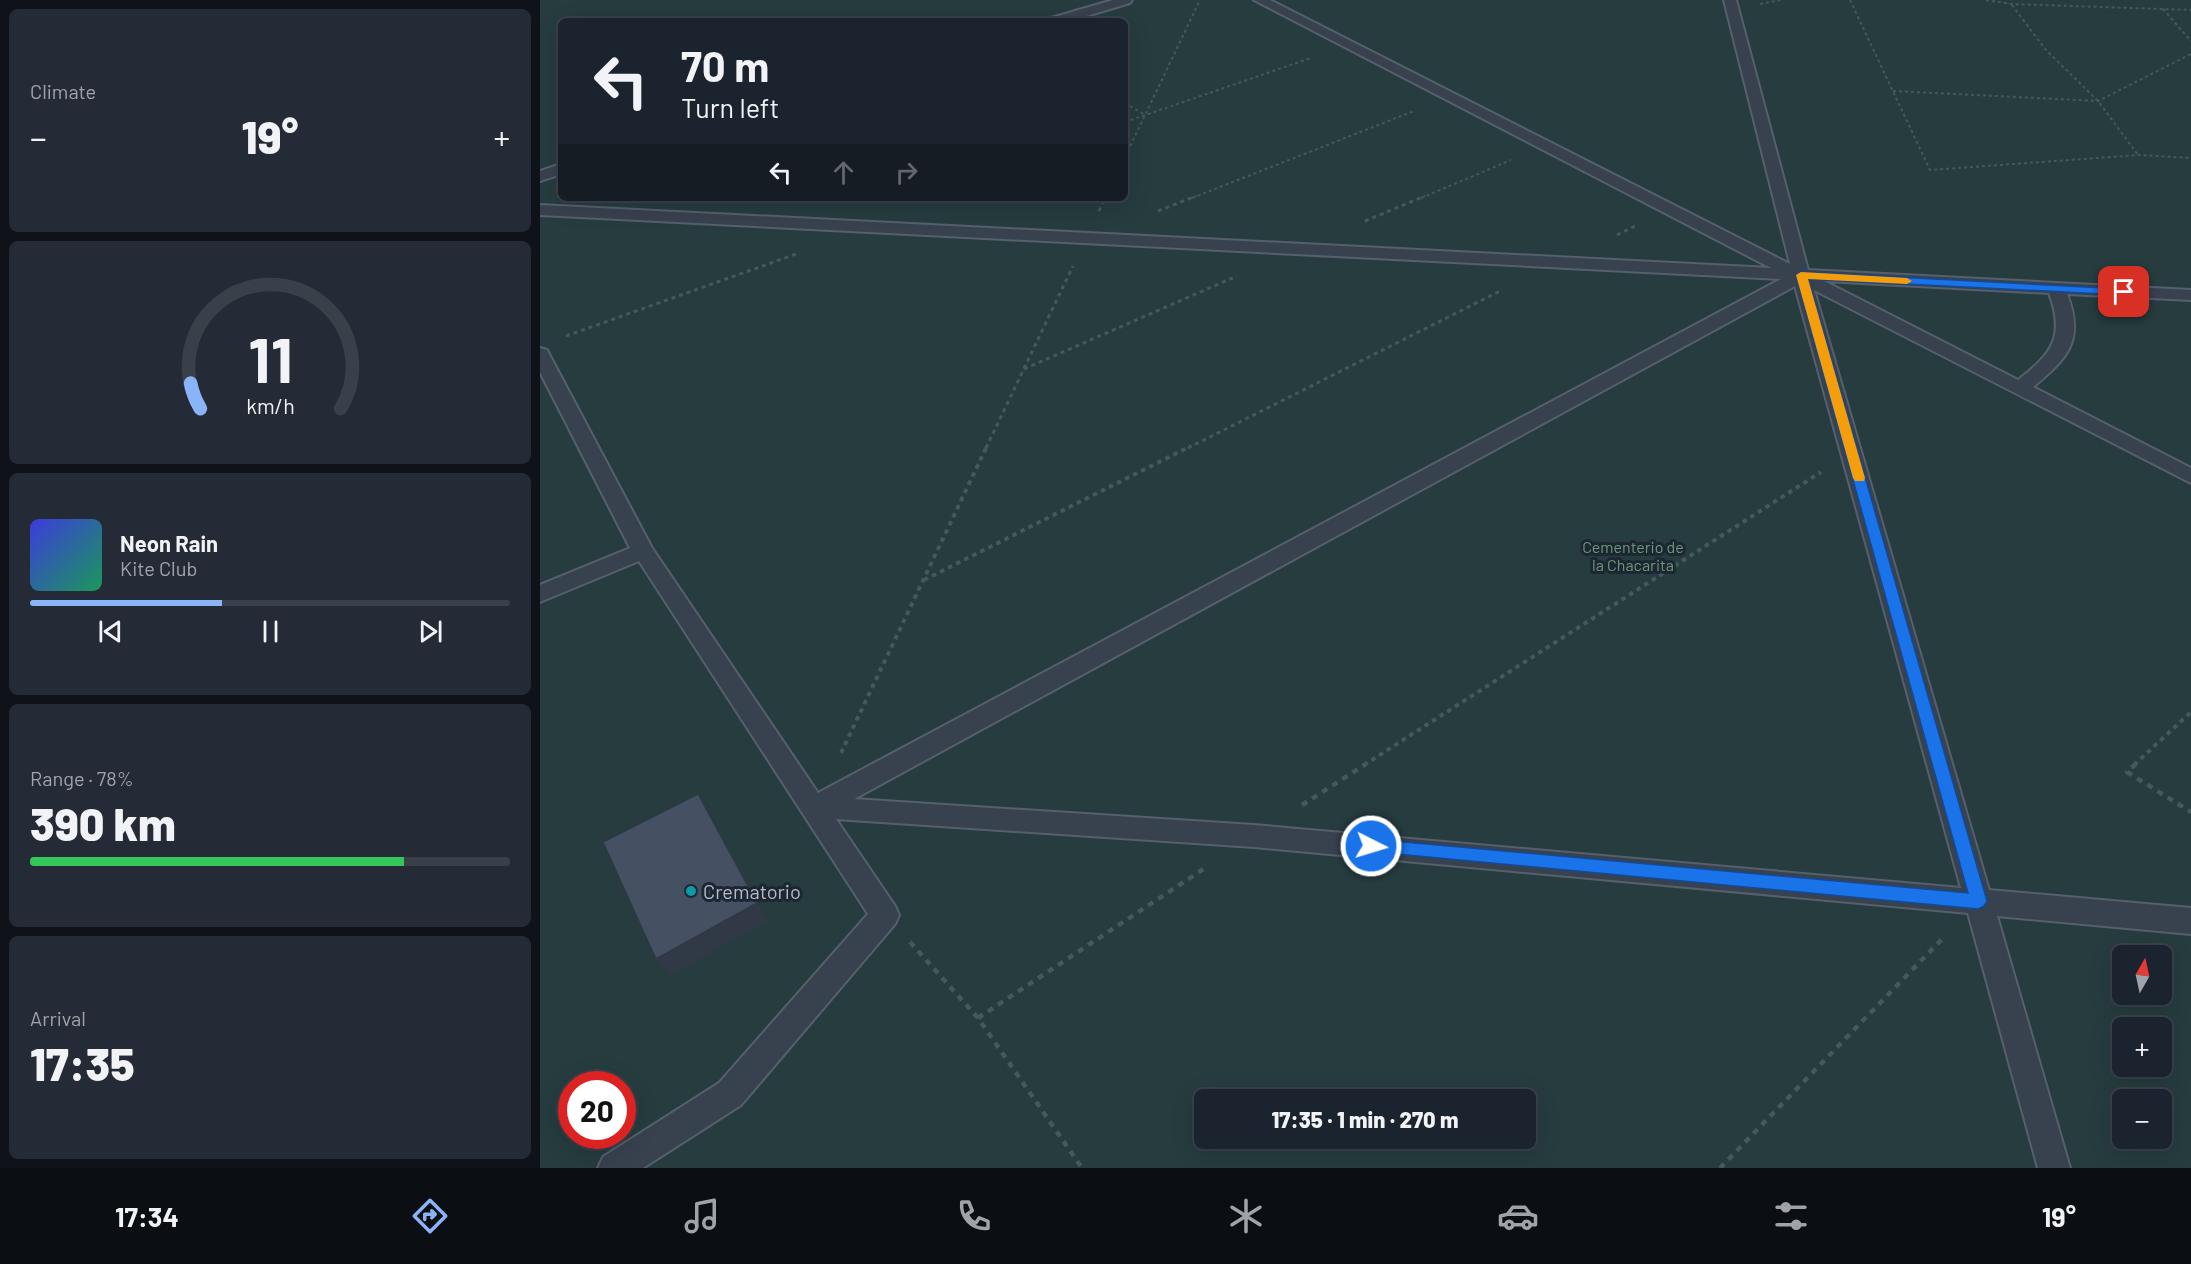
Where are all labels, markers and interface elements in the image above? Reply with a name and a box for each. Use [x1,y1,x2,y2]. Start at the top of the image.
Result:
text: 70 m [681,40,769,90]
icon: left [582,42,660,120]
text: Climate [30,79,96,103]
text: Turn left [681,91,779,123]
text: 19° [242,109,298,163]
text: − [30,117,47,157]
text: + [494,117,510,157]
icon: left [764,156,797,189]
icon: ahead [827,156,860,189]
icon: right [890,156,923,189]
pin [2098,266,2149,317]
icon: arrive [2107,275,2140,308]
text: 11 [248,321,292,395]
text: km/h [246,394,294,419]
text: Neon Rain [120,530,218,556]
park label: Cementerio de la Chacarita [1582,537,1684,574]
text: Kite Club [120,556,197,580]
icon: previous [94,615,127,648]
icon: pause [254,615,287,648]
icon: next [414,615,447,648]
text: Range · 78% [30,766,134,790]
text: 390 km [30,796,176,850]
position arrow [1339,814,1403,878]
place label: Crematorio [703,879,801,903]
marker: Crematorio [684,884,698,898]
north arrow [2112,945,2172,1005]
map controls [2112,945,2172,1149]
text: Arrival [30,1006,86,1030]
button: + [2112,1017,2172,1077]
text: 17:35 [30,1036,135,1090]
speed limit sign: 20 [558,1071,636,1149]
button: − [2112,1089,2172,1149]
text: 17:35 · 1 min · 270 m [1272,1106,1458,1132]
icon: directions [409,1195,451,1237]
icon: music [681,1195,723,1237]
icon: phone [953,1195,995,1237]
icon: climate [1225,1195,1267,1237]
icon: car [1497,1195,1539,1237]
icon: filters [1770,1195,1812,1237]
text: 17:34 [115,1200,179,1232]
text: 19° [2042,1200,2076,1232]

